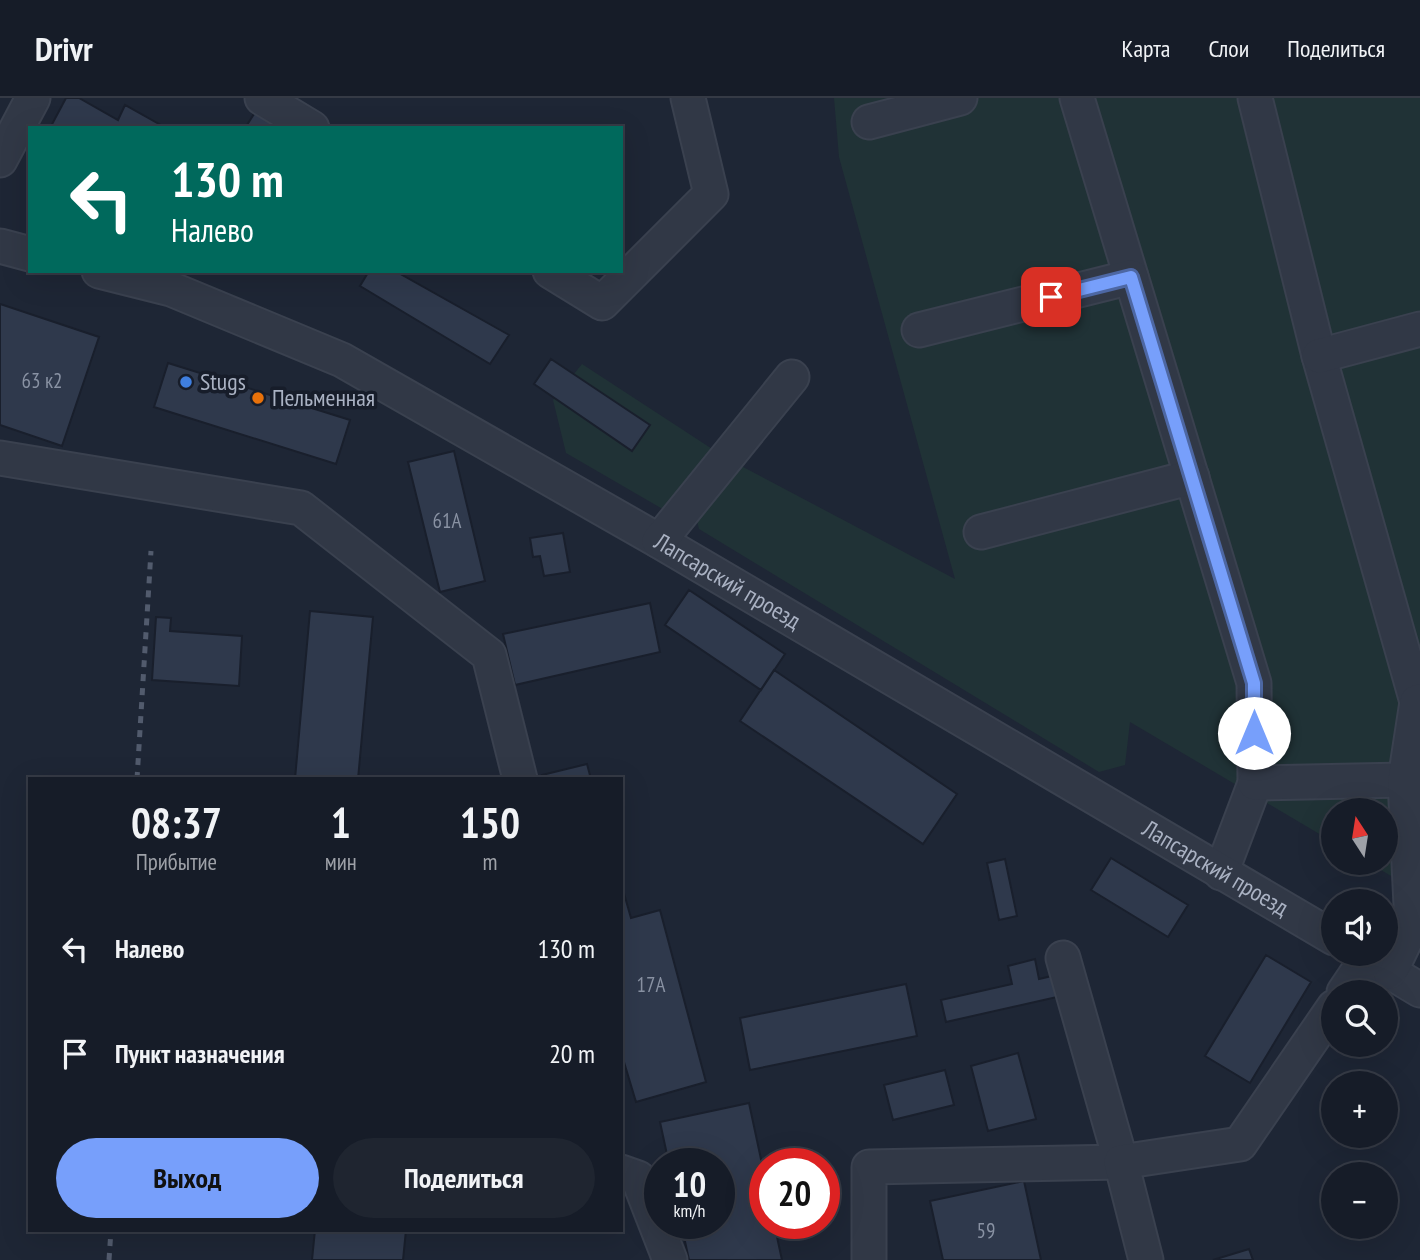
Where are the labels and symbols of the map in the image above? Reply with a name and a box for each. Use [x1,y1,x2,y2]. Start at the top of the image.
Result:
pin [1021,267,1081,327]
place label: Stugs [200,366,246,397]
house number: 63 к2 [22,367,62,394]
marker: Stugs [178,374,194,390]
place label: Пельменная [272,382,375,413]
marker: Пельменная [250,390,266,406]
house number: 61А [433,507,461,534]
street label: Лапсарский проезд [648,525,807,636]
position arrow [1217,696,1291,770]
north arrow [1321,798,1398,875]
street label: Лапсарский проезд [1136,812,1295,923]
house number: 17А [637,971,665,998]
speed limit sign: 20 [749,1148,840,1239]
house number: 59 [977,1217,995,1244]

